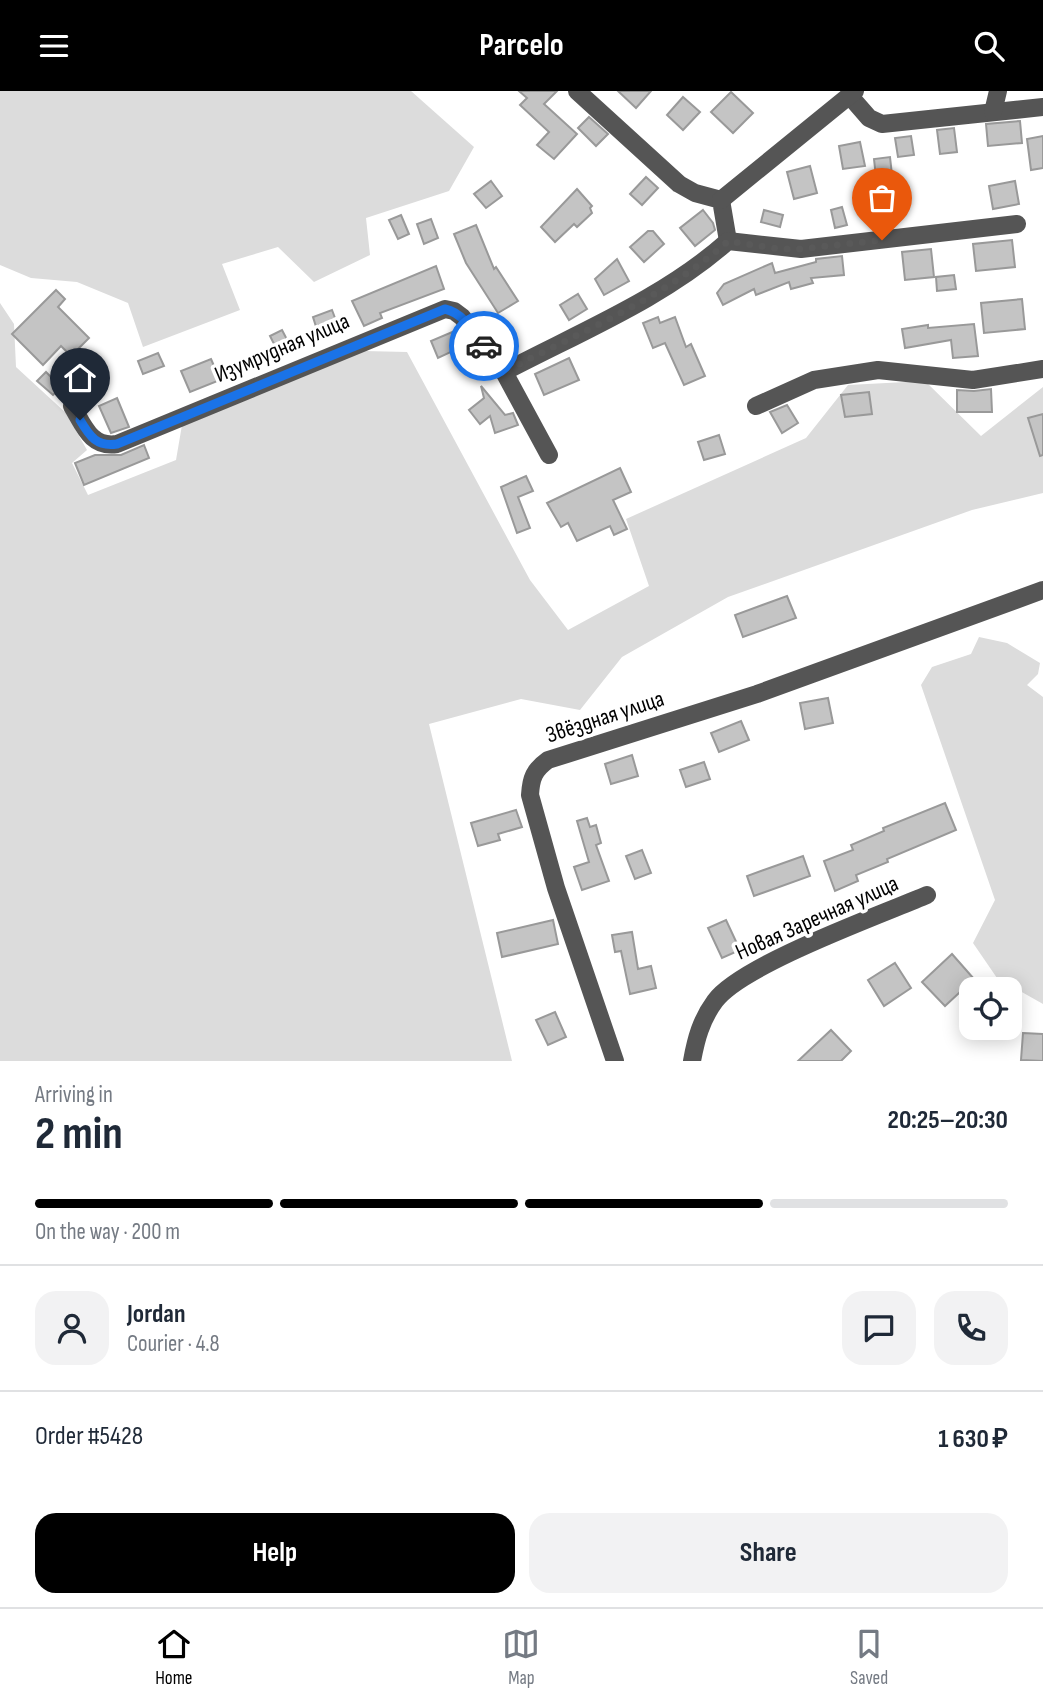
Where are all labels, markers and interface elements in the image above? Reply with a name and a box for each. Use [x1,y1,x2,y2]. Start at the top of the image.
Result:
text: Parcelo [479,26,564,65]
icon: menu [35,27,73,65]
icon: search [970,27,1008,65]
pin [852,168,912,240]
icon: bag [863,179,901,217]
street label: Изумрудная улица [210,307,354,389]
courier [449,311,519,381]
icon: car [465,327,503,365]
pin [50,348,110,420]
icon: home [61,359,99,397]
street label: Звёздная улица [542,685,668,749]
street label: Новая Заречная улица [731,870,903,966]
map controls [959,977,1022,1040]
button: locate [959,977,1022,1040]
text: Arriving in [35,1081,113,1109]
text: 20:25–20:30 [888,1105,1008,1136]
text: 2 min [35,1107,123,1162]
text: On the way · 200 m [35,1218,180,1246]
button: person [35,1291,109,1365]
button: chat [842,1291,916,1365]
button: phone [934,1291,1008,1365]
text: Jordan [127,1299,185,1330]
text: Courier · 4.8 [127,1330,220,1358]
text: Order #5428 [35,1421,143,1452]
text: 1 630 ₽ [938,1424,1008,1455]
button: Help [35,1513,515,1593]
button: Share [529,1513,1008,1593]
tab: Home [155,1625,193,1690]
tab: Map [502,1625,540,1690]
tab: Saved [850,1625,888,1690]

